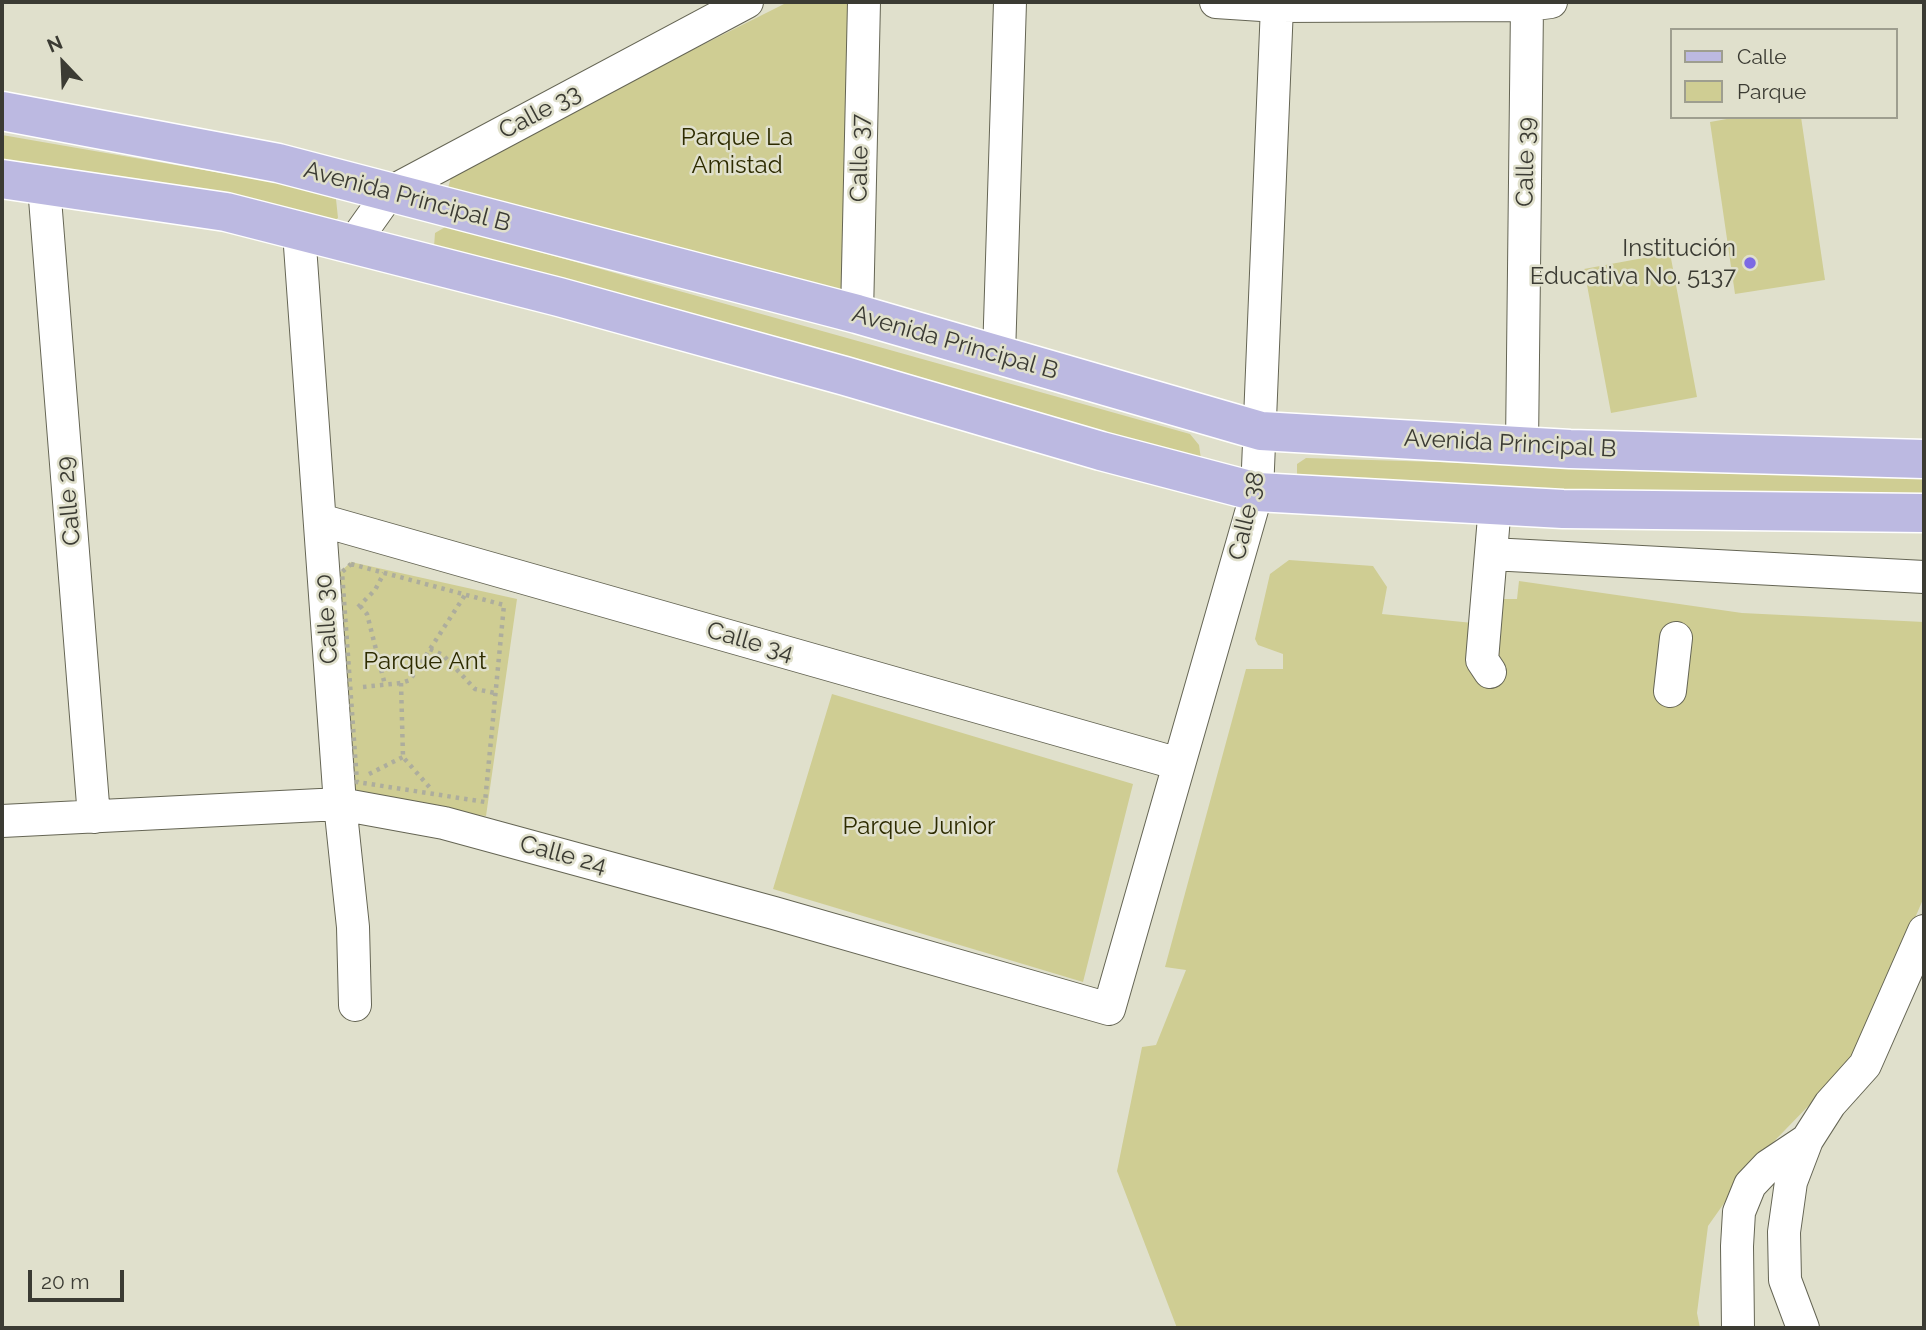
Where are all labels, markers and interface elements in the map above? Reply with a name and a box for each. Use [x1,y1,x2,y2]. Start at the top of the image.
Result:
north arrow [28,28,98,98]
legend [1671,28,1898,119]
text: N [44,31,66,57]
text: Calle [1737,44,1787,69]
street label: Calle 33 [494,79,586,145]
text: Parque [1737,79,1806,104]
street label: Calle 37 [845,114,875,202]
street label: Calle 39 [1511,117,1541,207]
park label: Parque La Amistad [681,124,793,180]
street label: Avenida Principal B [301,156,513,238]
place label: Institución Educativa No. 5137 [1530,235,1736,291]
marker: Institución Educativa No. 5137 [1742,255,1758,271]
street label: Avenida Principal B [849,300,1061,386]
street label: Avenida Principal B [1403,424,1617,464]
street label: Calle 29 [51,455,87,547]
street label: Calle 38 [1223,469,1271,563]
street label: Calle 30 [309,573,345,665]
street label: Calle 34 [703,616,797,668]
park label: Parque Ant [363,648,487,676]
park label: Parque Junior [843,813,995,841]
street label: Calle 24 [517,830,609,880]
scale bar [32,1256,128,1300]
text: 20 m [41,1269,89,1294]

